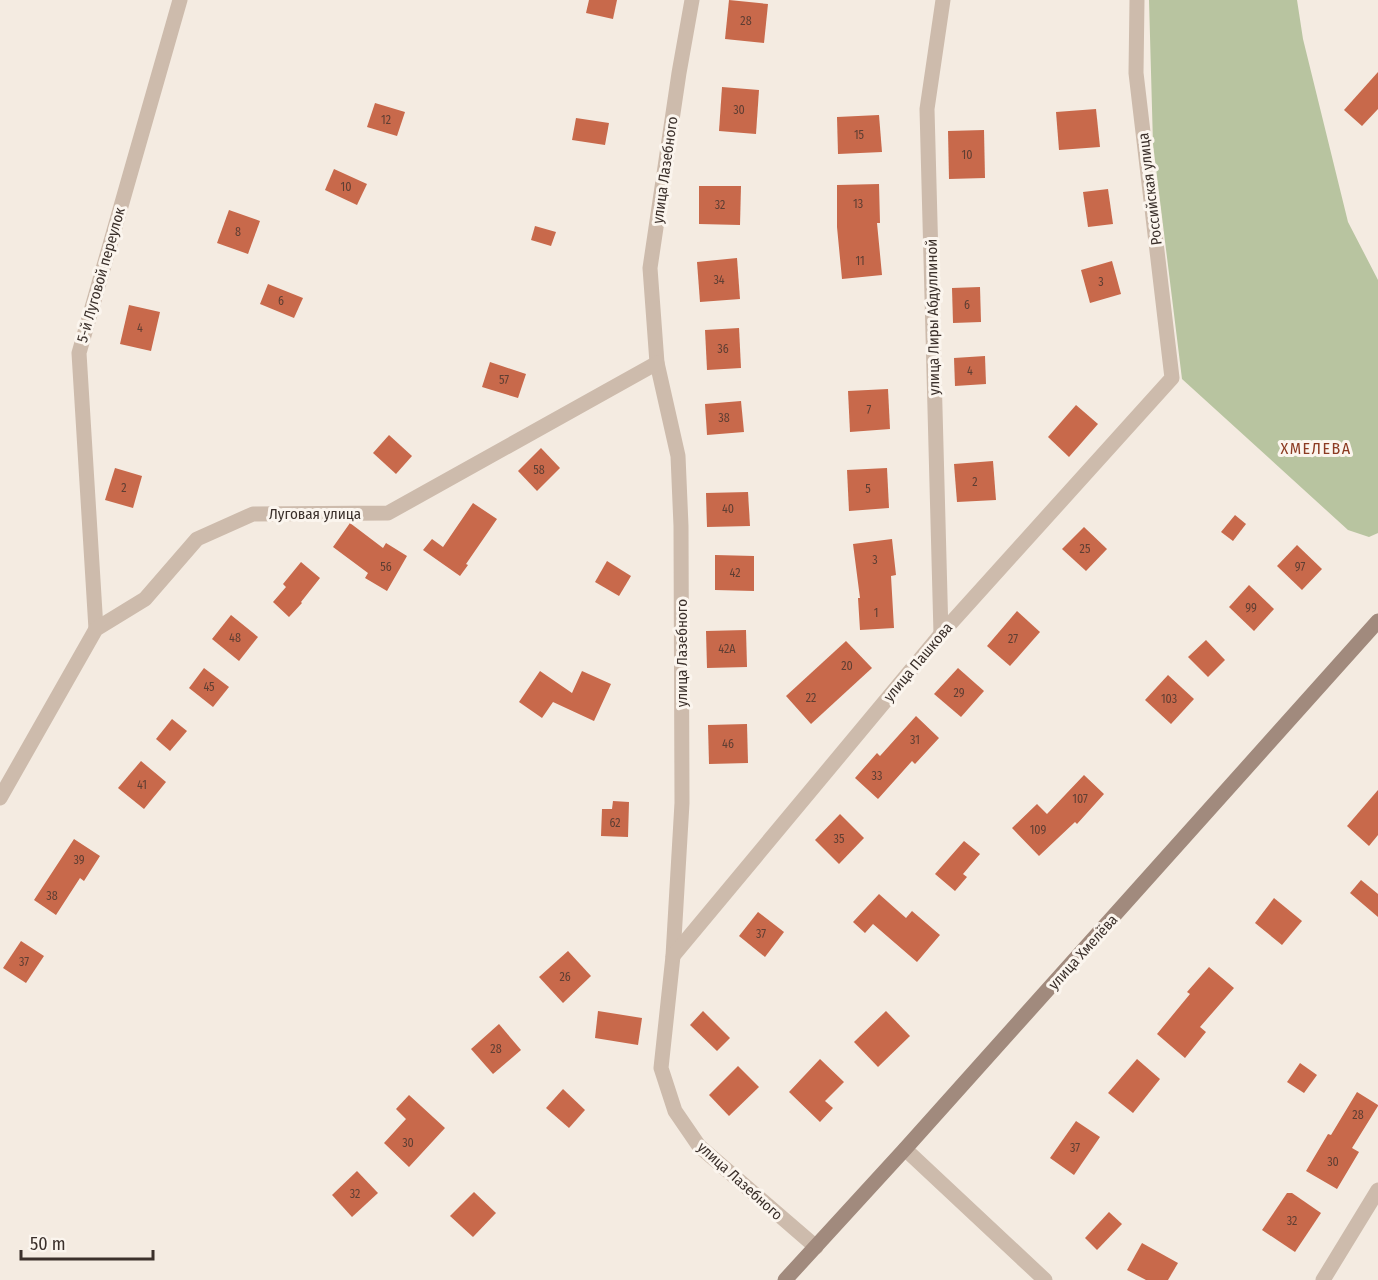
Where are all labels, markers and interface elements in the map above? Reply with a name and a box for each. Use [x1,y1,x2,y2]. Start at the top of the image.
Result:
house number: 28 [740,14,752,28]
house number: 30 [733,103,745,117]
house number: 12 [381,113,391,127]
street label: улица Лазебного [649,115,681,225]
house number: 15 [854,128,865,142]
street label: Российская улица [1134,132,1166,246]
house number: 10 [962,148,972,162]
house number: 10 [341,180,351,194]
house number: 13 [853,197,863,211]
house number: 32 [715,198,725,212]
street label: 5-й Луговой переулок [73,205,129,345]
house number: 8 [235,225,241,239]
street label: улица Лиры Абдуллиной [923,239,943,395]
house number: 11 [855,254,865,268]
house number: 34 [713,273,725,287]
house number: 3 [1098,275,1104,289]
house number: 6 [278,294,284,308]
house number: 6 [964,298,970,312]
house number: 4 [137,321,143,335]
house number: 36 [717,342,729,356]
house number: 4 [967,364,973,378]
house number: 57 [499,373,509,387]
house number: 7 [867,403,872,417]
house number: 38 [718,411,730,425]
district label: ХМЕЛЕВА [1280,439,1352,458]
house number: 58 [533,463,545,477]
house number: 2 [972,475,978,489]
house number: 2 [121,481,127,495]
house number: 5 [865,482,871,496]
house number: 40 [722,502,734,516]
street label: Луговая улица [269,505,361,523]
house number: 25 [1080,542,1091,556]
house number: 3 [872,553,878,567]
house number: 56 [380,560,392,574]
house number: 97 [1295,560,1305,574]
house number: 42 [730,566,740,580]
street label: улица Лазебного [673,599,691,707]
house number: 99 [1245,601,1257,615]
house number: 1 [874,606,878,620]
street label: улица Пашкова [880,619,956,705]
house number: 48 [229,631,241,645]
house number: 27 [1008,632,1018,646]
house number: 42А [718,642,736,656]
house number: 20 [841,659,853,673]
house number: 45 [203,680,215,694]
house number: 29 [953,686,965,700]
house number: 22 [806,691,816,705]
house number: 103 [1161,692,1177,706]
house number: 31 [910,733,920,747]
house number: 46 [722,737,734,751]
house number: 33 [872,769,882,783]
house number: 41 [137,778,147,792]
house number: 107 [1072,792,1088,806]
house number: 62 [609,816,621,830]
house number: 109 [1030,823,1047,837]
house number: 35 [834,832,845,846]
house number: 39 [73,853,85,867]
house number: 38 [46,889,58,903]
street label: улица Хмелёва [1045,911,1121,993]
house number: 37 [756,927,766,941]
house number: 37 [19,955,29,969]
house number: 26 [559,970,571,984]
house number: 28 [490,1042,502,1056]
house number: 28 [1352,1108,1364,1122]
house number: 30 [402,1136,414,1150]
street label: улица Лазебного [694,1138,786,1224]
house number: 37 [1070,1141,1080,1155]
house number: 30 [1327,1155,1339,1169]
house number: 32 [350,1187,360,1201]
house number: 32 [1287,1214,1297,1228]
scale bar [21,1223,153,1261]
text: 50 m [30,1233,66,1255]

